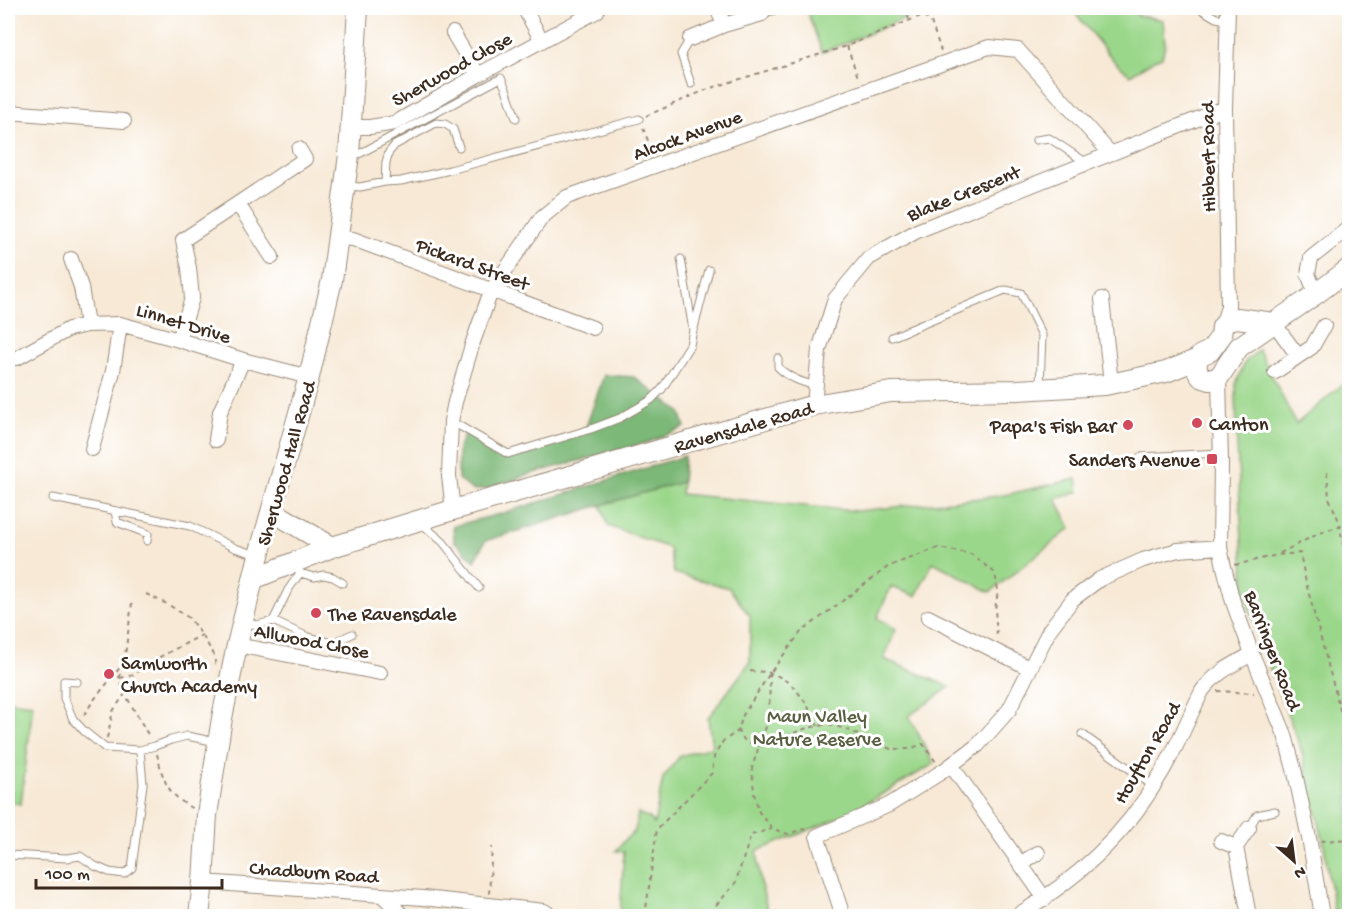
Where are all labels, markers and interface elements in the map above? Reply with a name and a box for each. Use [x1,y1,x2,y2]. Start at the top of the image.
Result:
street label: Sherwood Close [389,28,517,113]
street label: Hibbert Road [1198,99,1223,213]
street label: Alcock Avenue [631,107,746,168]
street label: Blake Crescent [903,161,1026,229]
street label: Pickard Street [411,235,533,298]
street label: Linnet Drive [133,300,234,351]
street label: Sherwood Hall Road [254,377,323,549]
street label: Ravensdale Road [672,398,818,460]
place label: Canton [1209,415,1269,438]
marker: Canton [1190,416,1204,430]
place label: Papa's Fish Bar [989,417,1118,440]
marker: Papa's Fish Bar [1121,418,1135,432]
place label: Sanders Avenue [1069,451,1201,474]
marker: Sanders Avenue [1205,452,1219,466]
street label: Barringer Road [1237,587,1305,717]
place label: The Ravensdale [327,605,457,628]
marker: The Ravensdale [309,606,323,620]
street label: Allwood Close [252,621,371,666]
place label: Samworth Church Academy [121,654,257,700]
marker: Samworth Church Academy [102,667,116,681]
street label: Houfton Road [1111,697,1189,809]
park label: Maun Valley Nature Reserve [753,707,882,753]
north arrow [1264,831,1324,891]
scale bar [36,852,222,890]
street label: Chadburn Road [248,859,381,891]
text: N [1290,860,1308,882]
text: 100 m [44,865,90,886]

